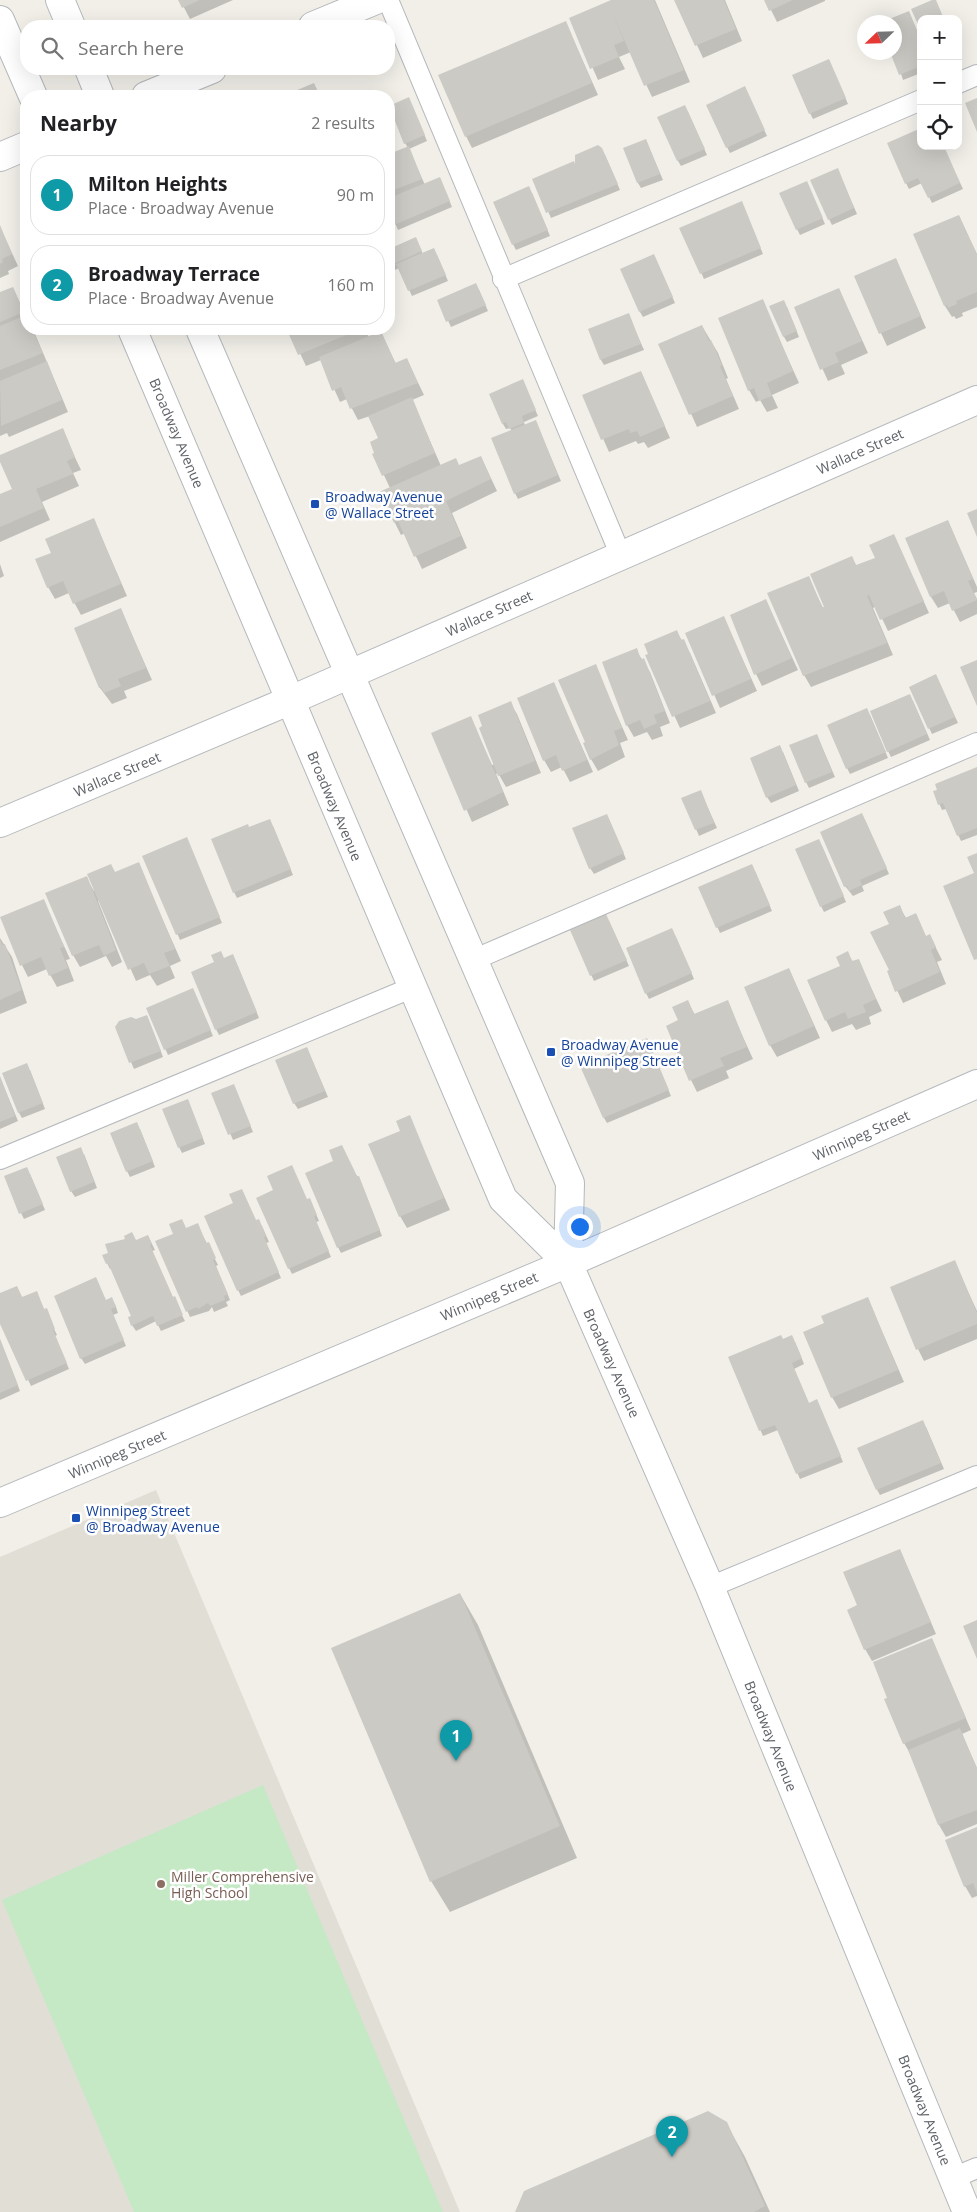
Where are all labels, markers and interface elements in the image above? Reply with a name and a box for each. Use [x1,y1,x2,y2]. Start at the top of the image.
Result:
north arrow [857,15,902,60]
map controls [917,15,962,150]
button: + [917,15,962,60]
search box [20,20,395,75]
icon: search [38,34,66,62]
text: Search here [78,35,184,61]
button: − [917,60,962,105]
button: locate [917,105,962,150]
text: Nearby [40,109,117,137]
text: 2 results [311,112,375,134]
text: Milton Heights [88,171,227,197]
text: 1 [52,184,62,206]
text: 90 m [337,184,374,206]
text: Place · Broadway Avenue [88,197,274,219]
text: Broadway Terrace [88,261,260,287]
text: 2 [52,274,62,296]
text: 160 m [328,274,374,296]
text: Place · Broadway Avenue [88,287,274,309]
street label: Broadway Avenue [145,375,209,491]
street label: Wallace Street [814,423,906,479]
place label: Broadway Avenue @ Wallace Street [325,487,443,522]
marker: Broadway Avenue @ Wallace Street [309,498,321,510]
street label: Wallace Street [443,585,535,641]
street label: Wallace Street [71,747,163,801]
street label: Broadway Avenue [303,748,367,864]
place label: Broadway Avenue @ Winnipeg Street [561,1035,681,1070]
marker: Broadway Avenue @ Winnipeg Street [545,1046,557,1058]
street label: Winnipeg Street [810,1105,912,1165]
your location [567,1214,593,1240]
street label: Winnipeg Street [437,1267,541,1325]
street label: Broadway Avenue [579,1305,645,1421]
street label: Winnipeg Street [65,1425,169,1483]
place label: Winnipeg Street @ Broadway Avenue [86,1501,220,1536]
marker: Winnipeg Street @ Broadway Avenue [70,1512,82,1524]
street label: Broadway Avenue [740,1678,802,1794]
pin: 1 [440,1720,472,1761]
place label: Miller Comprehensive High School [171,1867,314,1902]
marker: Miller Comprehensive High School [155,1878,167,1890]
street label: Broadway Avenue [894,2052,956,2168]
pin: 2 [656,2116,688,2157]

